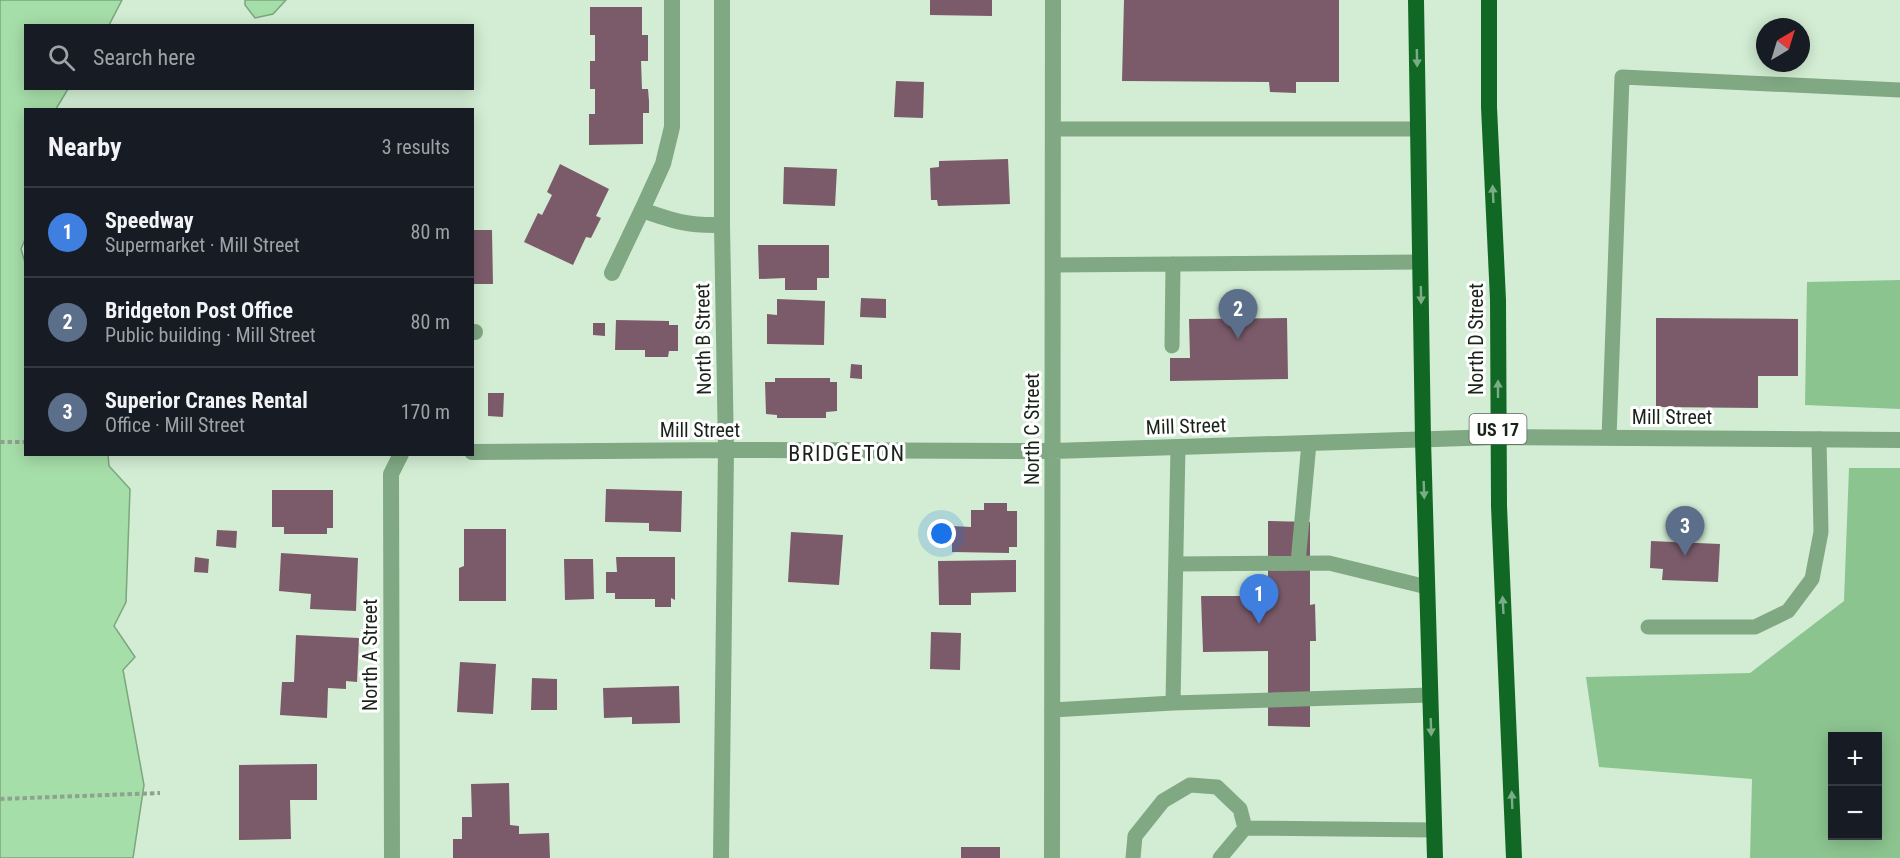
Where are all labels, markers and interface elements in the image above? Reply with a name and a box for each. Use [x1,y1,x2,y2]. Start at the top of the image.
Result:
north arrow [1756,18,1810,72]
search box [24,24,474,90]
icon: search [45,41,78,74]
text: Search here [93,45,195,70]
one-way arrow [1412,49,1422,68]
text: Nearby [48,132,122,162]
text: 3 results [382,135,450,159]
one-way arrow [1489,184,1498,203]
text: Speedway [105,208,194,233]
text: 1 [62,220,73,244]
text: 80 m [411,220,450,244]
text: Supermarket · Mill Street [105,233,300,257]
street label: North B Street [690,283,716,395]
street label: North D Street [1464,283,1488,395]
one-way arrow [1416,286,1426,305]
pin: 2 [1218,290,1258,339]
text: Bridgeton Post Office [105,298,293,323]
text: 2 [62,310,73,334]
text: 80 m [411,310,450,334]
text: Public building · Mill Street [105,323,316,347]
street label: North C Street [1020,373,1044,485]
one-way arrow [1493,379,1503,398]
text: Superior Cranes Rental [105,388,308,413]
text: 3 [62,400,73,424]
text: 170 m [401,400,450,424]
street label: Mill Street [1632,405,1712,429]
text: Office · Mill Street [105,413,245,437]
street label: Mill Street [1145,413,1227,439]
road number: US 17 [1470,414,1526,444]
street label: Mill Street [660,418,740,442]
district label: BRIDGETON [788,441,906,466]
one-way arrow [1420,481,1429,500]
pin: 3 [1666,506,1704,556]
your location [927,519,956,548]
pin: 1 [1240,574,1278,624]
one-way arrow [1499,595,1508,614]
street label: North A Street [358,599,382,711]
one-way arrow [1427,718,1436,737]
map controls [1828,732,1882,840]
button: + [1828,732,1882,786]
button: − [1828,786,1882,840]
one-way arrow [1507,790,1517,809]

